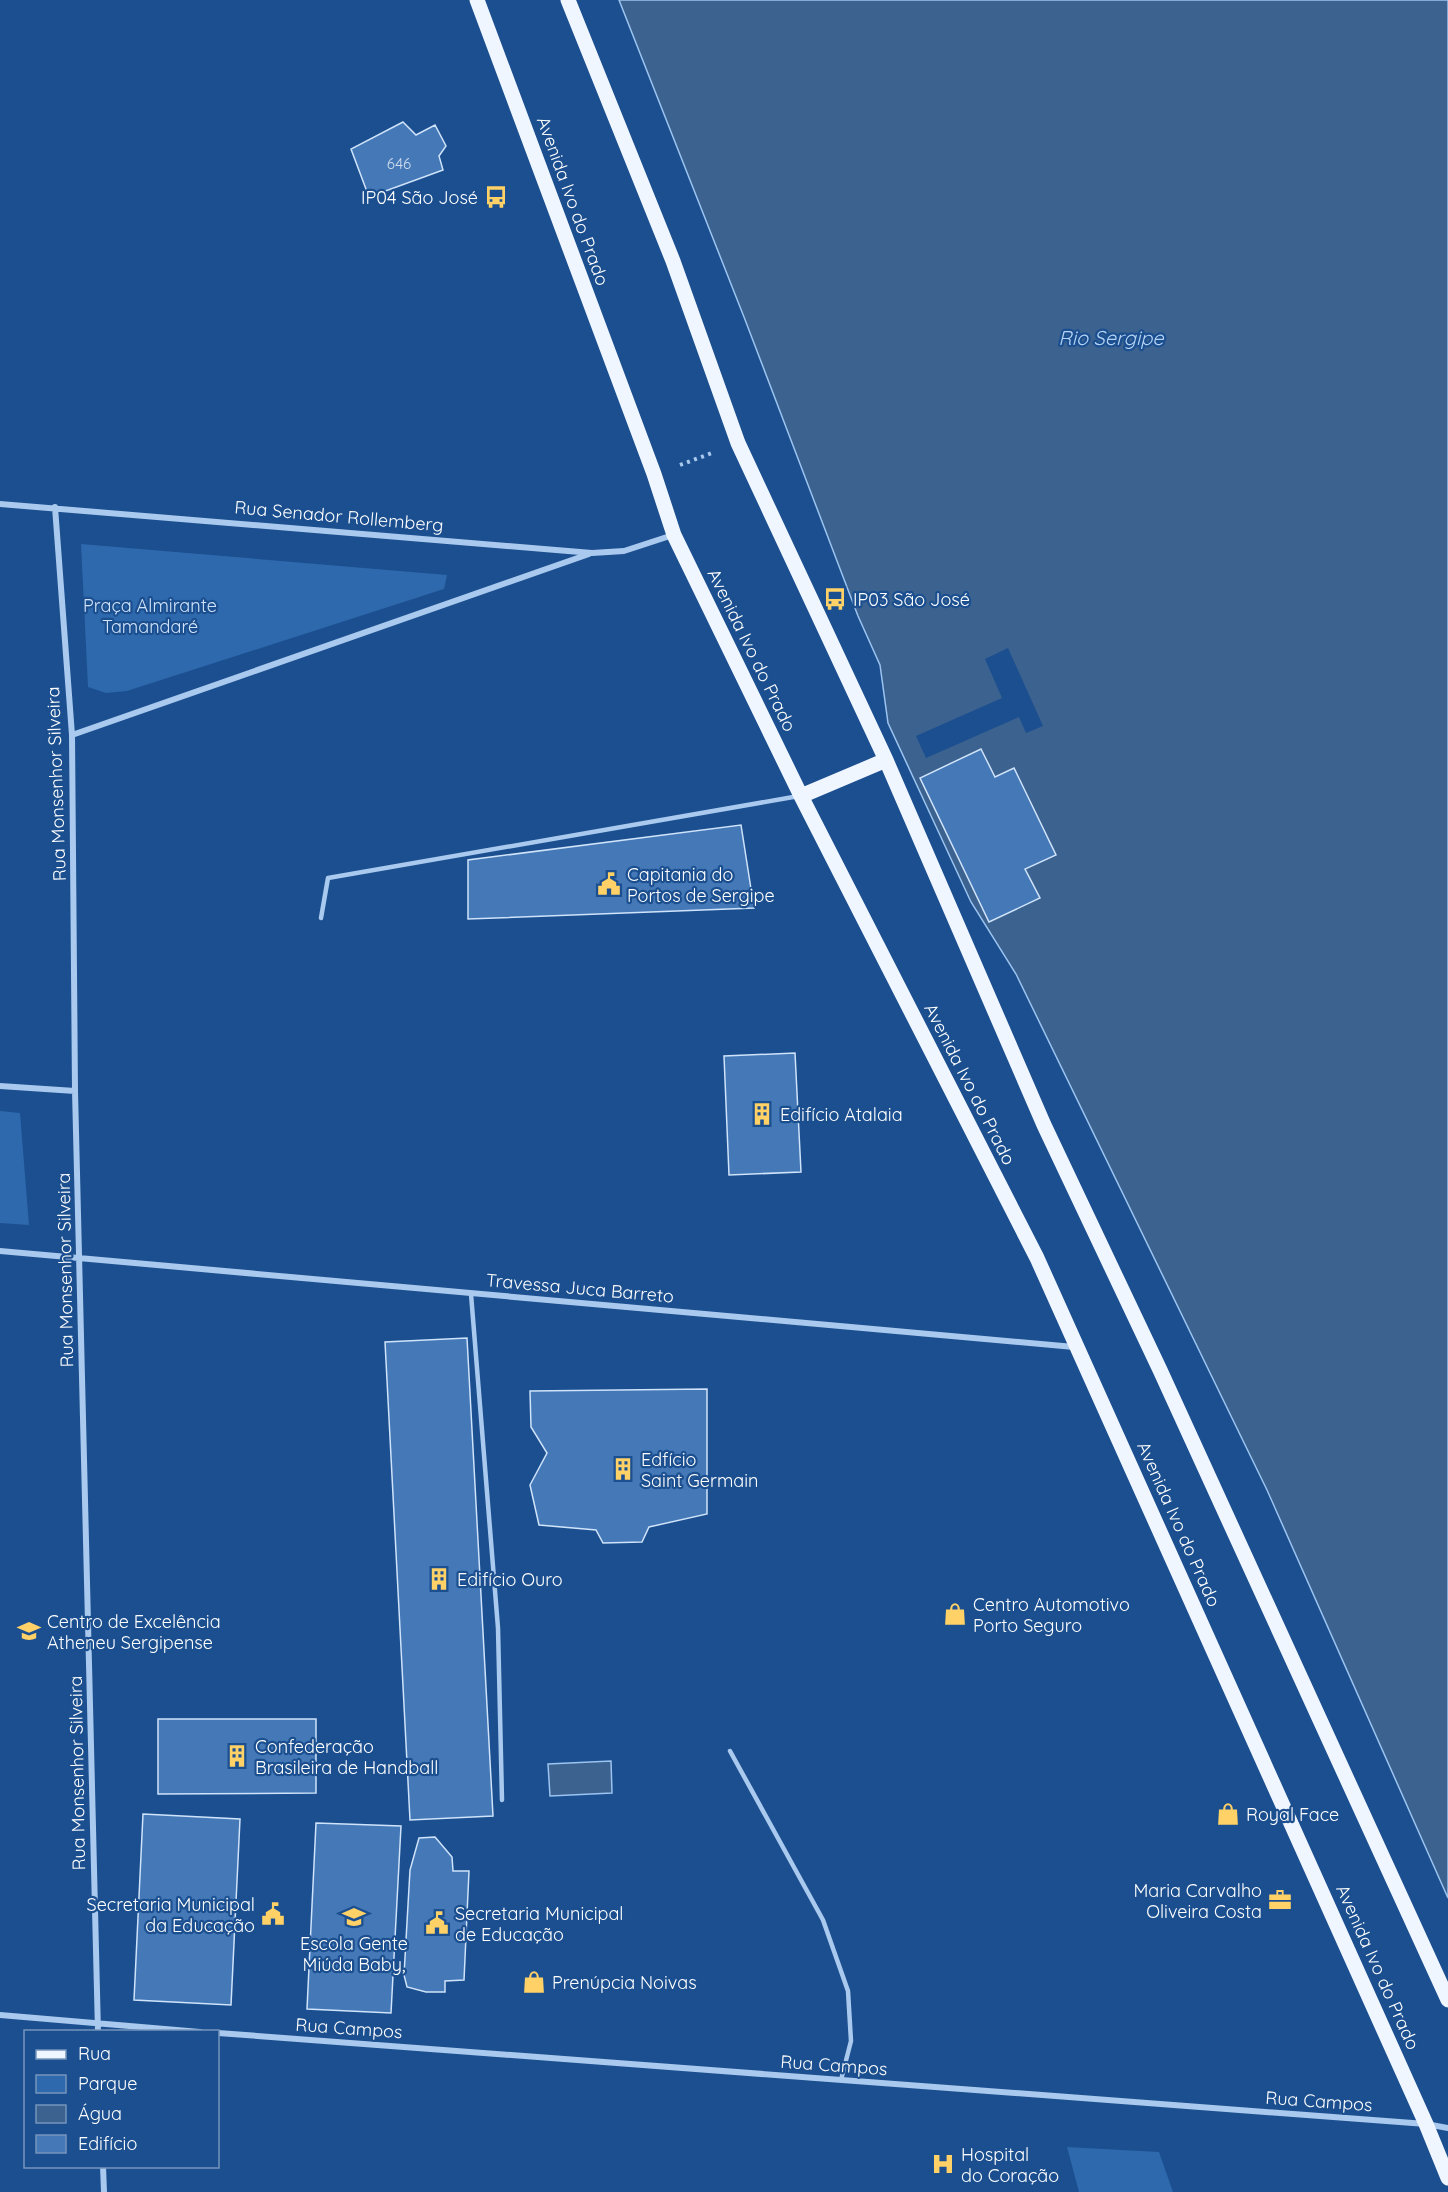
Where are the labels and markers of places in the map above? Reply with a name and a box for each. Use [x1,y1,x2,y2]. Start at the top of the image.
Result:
bus stop icon: IP04 São José [483,184,509,210]
place label: IP04 São José [361,186,478,209]
bus stop icon: IP03 São José [822,586,848,612]
place label: IP03 São José [853,588,970,611]
place label: Capitania do Portos de Sergipe [627,863,775,907]
public building icon: Capitania do Portos de Sergipe [596,871,622,897]
building icon: Edifício Atalaia [749,1101,775,1127]
place label: Edifício Atalaia [780,1103,903,1126]
place label: Edfício Saint Germain [641,1448,759,1492]
building icon: Edfício Saint Germain [610,1456,636,1482]
building icon: Edifício Ouro [426,1566,452,1592]
place label: Edifício Ouro [457,1568,563,1591]
place label: Centro Automotivo Porto Seguro [973,1593,1130,1637]
shop icon: Centro Automotivo Porto Seguro [942,1601,968,1627]
place label: Centro de Excelência Atheneu Sergipense [47,1610,221,1654]
school or university icon: Centro de Excelência Atheneu Sergipense [16,1618,42,1644]
place label: Confederação Brasileira de Handball [255,1735,438,1779]
building icon: Confederação Brasileira de Handball [224,1743,250,1769]
shop icon: Royal Face [1215,1801,1241,1827]
place label: Royal Face [1246,1803,1339,1826]
place label: Maria Carvalho Oliveira Costa [1133,1879,1262,1923]
office icon: Maria Carvalho Oliveira Costa [1267,1887,1293,1913]
place label: Secretaria Municipal da Educação [87,1893,255,1937]
public building icon: Secretaria Municipal da Educação [260,1901,286,1927]
place label: Secretaria Municipal de Educação [455,1902,623,1946]
school or university icon: Escola Gente Miúda Baby, [341,1904,367,1930]
public building icon: Secretaria Municipal de Educação [424,1910,450,1936]
place label: Escola Gente Miúda Baby, [300,1932,408,1976]
shop icon: Prenúpcia Noivas [521,1969,547,1995]
place label: Prenúpcia Noivas [552,1971,697,1994]
place label: Hospital do Coração [961,2143,1059,2187]
hospital icon: Hospital do Coração [930,2151,956,2177]

